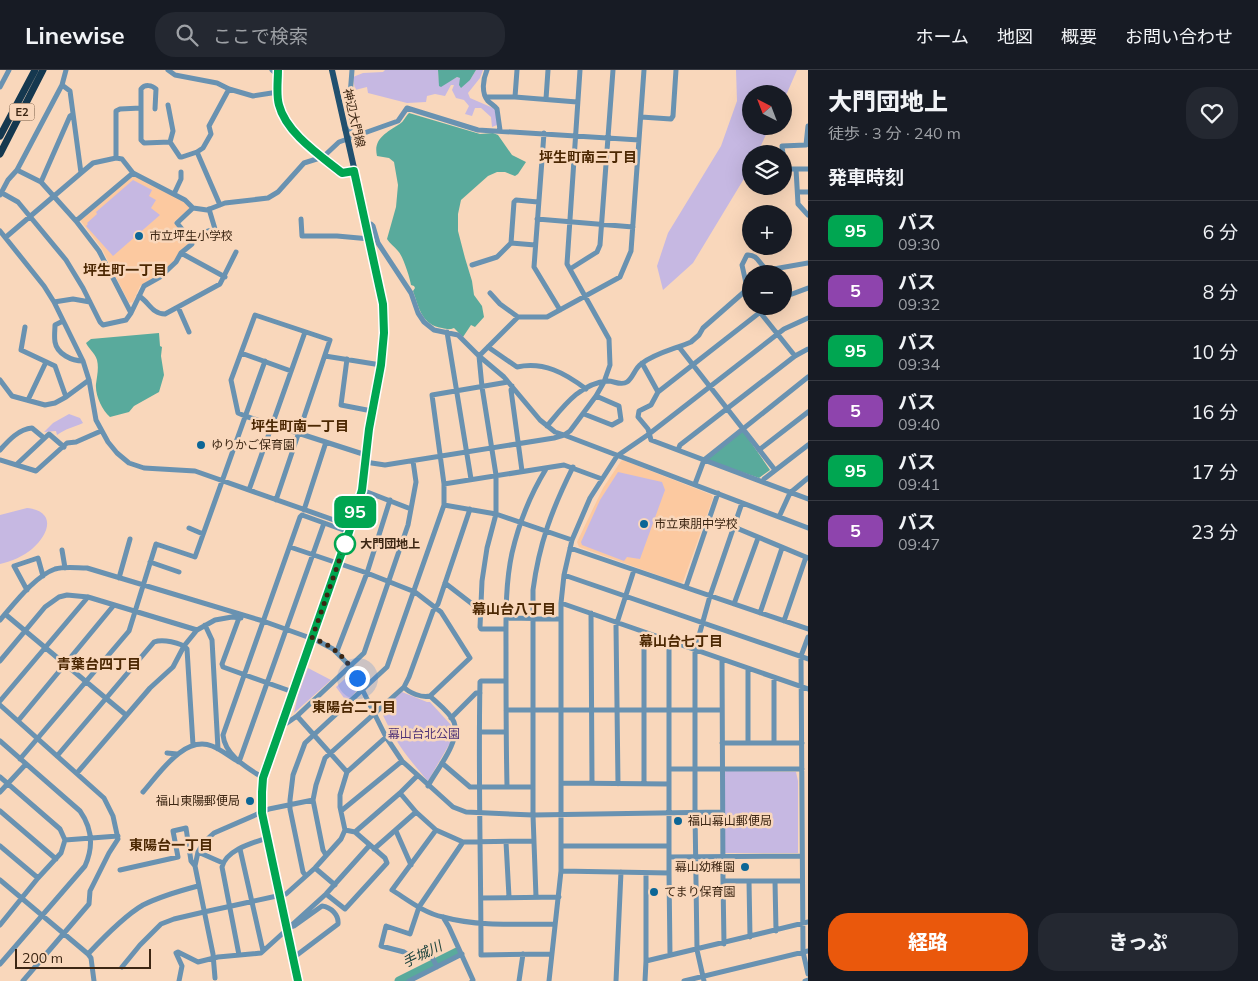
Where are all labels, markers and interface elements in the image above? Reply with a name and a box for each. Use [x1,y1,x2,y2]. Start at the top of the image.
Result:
search box [155,12,505,57]
text: Linewise [25,20,125,50]
icon: search [173,21,201,49]
text: ここで検索 [213,24,308,48]
text: ホーム [916,25,969,48]
text: 地図 [997,25,1033,48]
text: 概要 [1061,25,1097,48]
text: お問い合わせ [1125,25,1233,48]
north arrow [742,85,792,135]
map controls [742,85,792,315]
text: 大門団地上 [828,86,948,116]
street label: 神辺大門線 [340,87,369,149]
button: heart [1186,87,1238,139]
road number: E2 [10,104,34,121]
text: 徒歩 · 3 分 · 240 m [828,123,961,143]
button: layers [742,145,792,195]
district label: 坪生町南三丁目 [539,148,637,166]
text: 発車時刻 [828,165,904,189]
button: + [742,205,792,255]
text: バス [898,210,936,234]
text: 95 [845,219,866,242]
text: 6 分 [1203,220,1238,244]
place label: 市立坪生小学校 [149,228,233,243]
marker: 市立坪生小学校 [133,230,145,242]
text: 09:30 [898,234,940,254]
district label: 坪生町一丁目 [83,261,167,279]
button: − [742,265,792,315]
text: バス [898,270,936,294]
text: 5 [850,279,861,302]
text: 8 分 [1203,280,1238,304]
text: 09:32 [898,294,940,314]
text: バス [898,330,936,354]
text: 95 [845,339,866,362]
text: 10 分 [1191,340,1238,364]
text: 09:34 [898,354,940,374]
text: バス [898,390,936,414]
text: 5 [850,399,861,422]
text: 16 分 [1191,400,1238,424]
text: 09:40 [898,414,940,434]
district label: 坪生町南一丁目 [251,417,349,435]
place label: ゆりかご保育園 [211,437,295,452]
marker: ゆりかご保育園 [195,439,207,451]
text: バス [898,450,936,474]
text: 95 [845,459,866,482]
text: 17 分 [1191,460,1238,484]
text: 09:41 [898,474,940,494]
line badge: 95 [332,496,378,528]
text: 95 [344,500,366,523]
text: バス [898,510,936,534]
place label: 市立東朋中学校 [654,516,738,531]
marker: 市立東朋中学校 [638,518,650,530]
text: 5 [850,519,861,542]
text: 23 分 [1191,520,1238,544]
marker: 大門団地上 [334,533,356,555]
text: 09:47 [898,534,940,554]
place label: 大門団地上 [360,536,420,551]
district label: 幕山台八丁目 [472,600,556,618]
district label: 幕山台七丁目 [639,632,723,650]
district label: 青葉台四丁目 [57,655,141,673]
your location [345,666,370,691]
district label: 東陽台二丁目 [312,698,396,716]
park label: 幕山台北公園 [388,726,460,741]
place label: 福山東陽郵便局 [156,793,240,808]
marker: 福山東陽郵便局 [244,795,256,807]
place label: 福山幕山郵便局 [688,813,772,828]
marker: 福山幕山郵便局 [672,815,684,827]
district label: 東陽台一丁目 [129,836,213,854]
place label: 幕山幼稚園 [675,859,735,874]
marker: 幕山幼稚園 [739,861,751,873]
place label: てまり保育園 [664,884,735,899]
marker: てまり保育園 [648,886,660,898]
button: 経路 [828,913,1028,971]
button: きっぷ [1038,913,1238,971]
water label: 手城川 [399,936,447,971]
scale bar [15,946,151,969]
text: 200 m [22,949,63,967]

